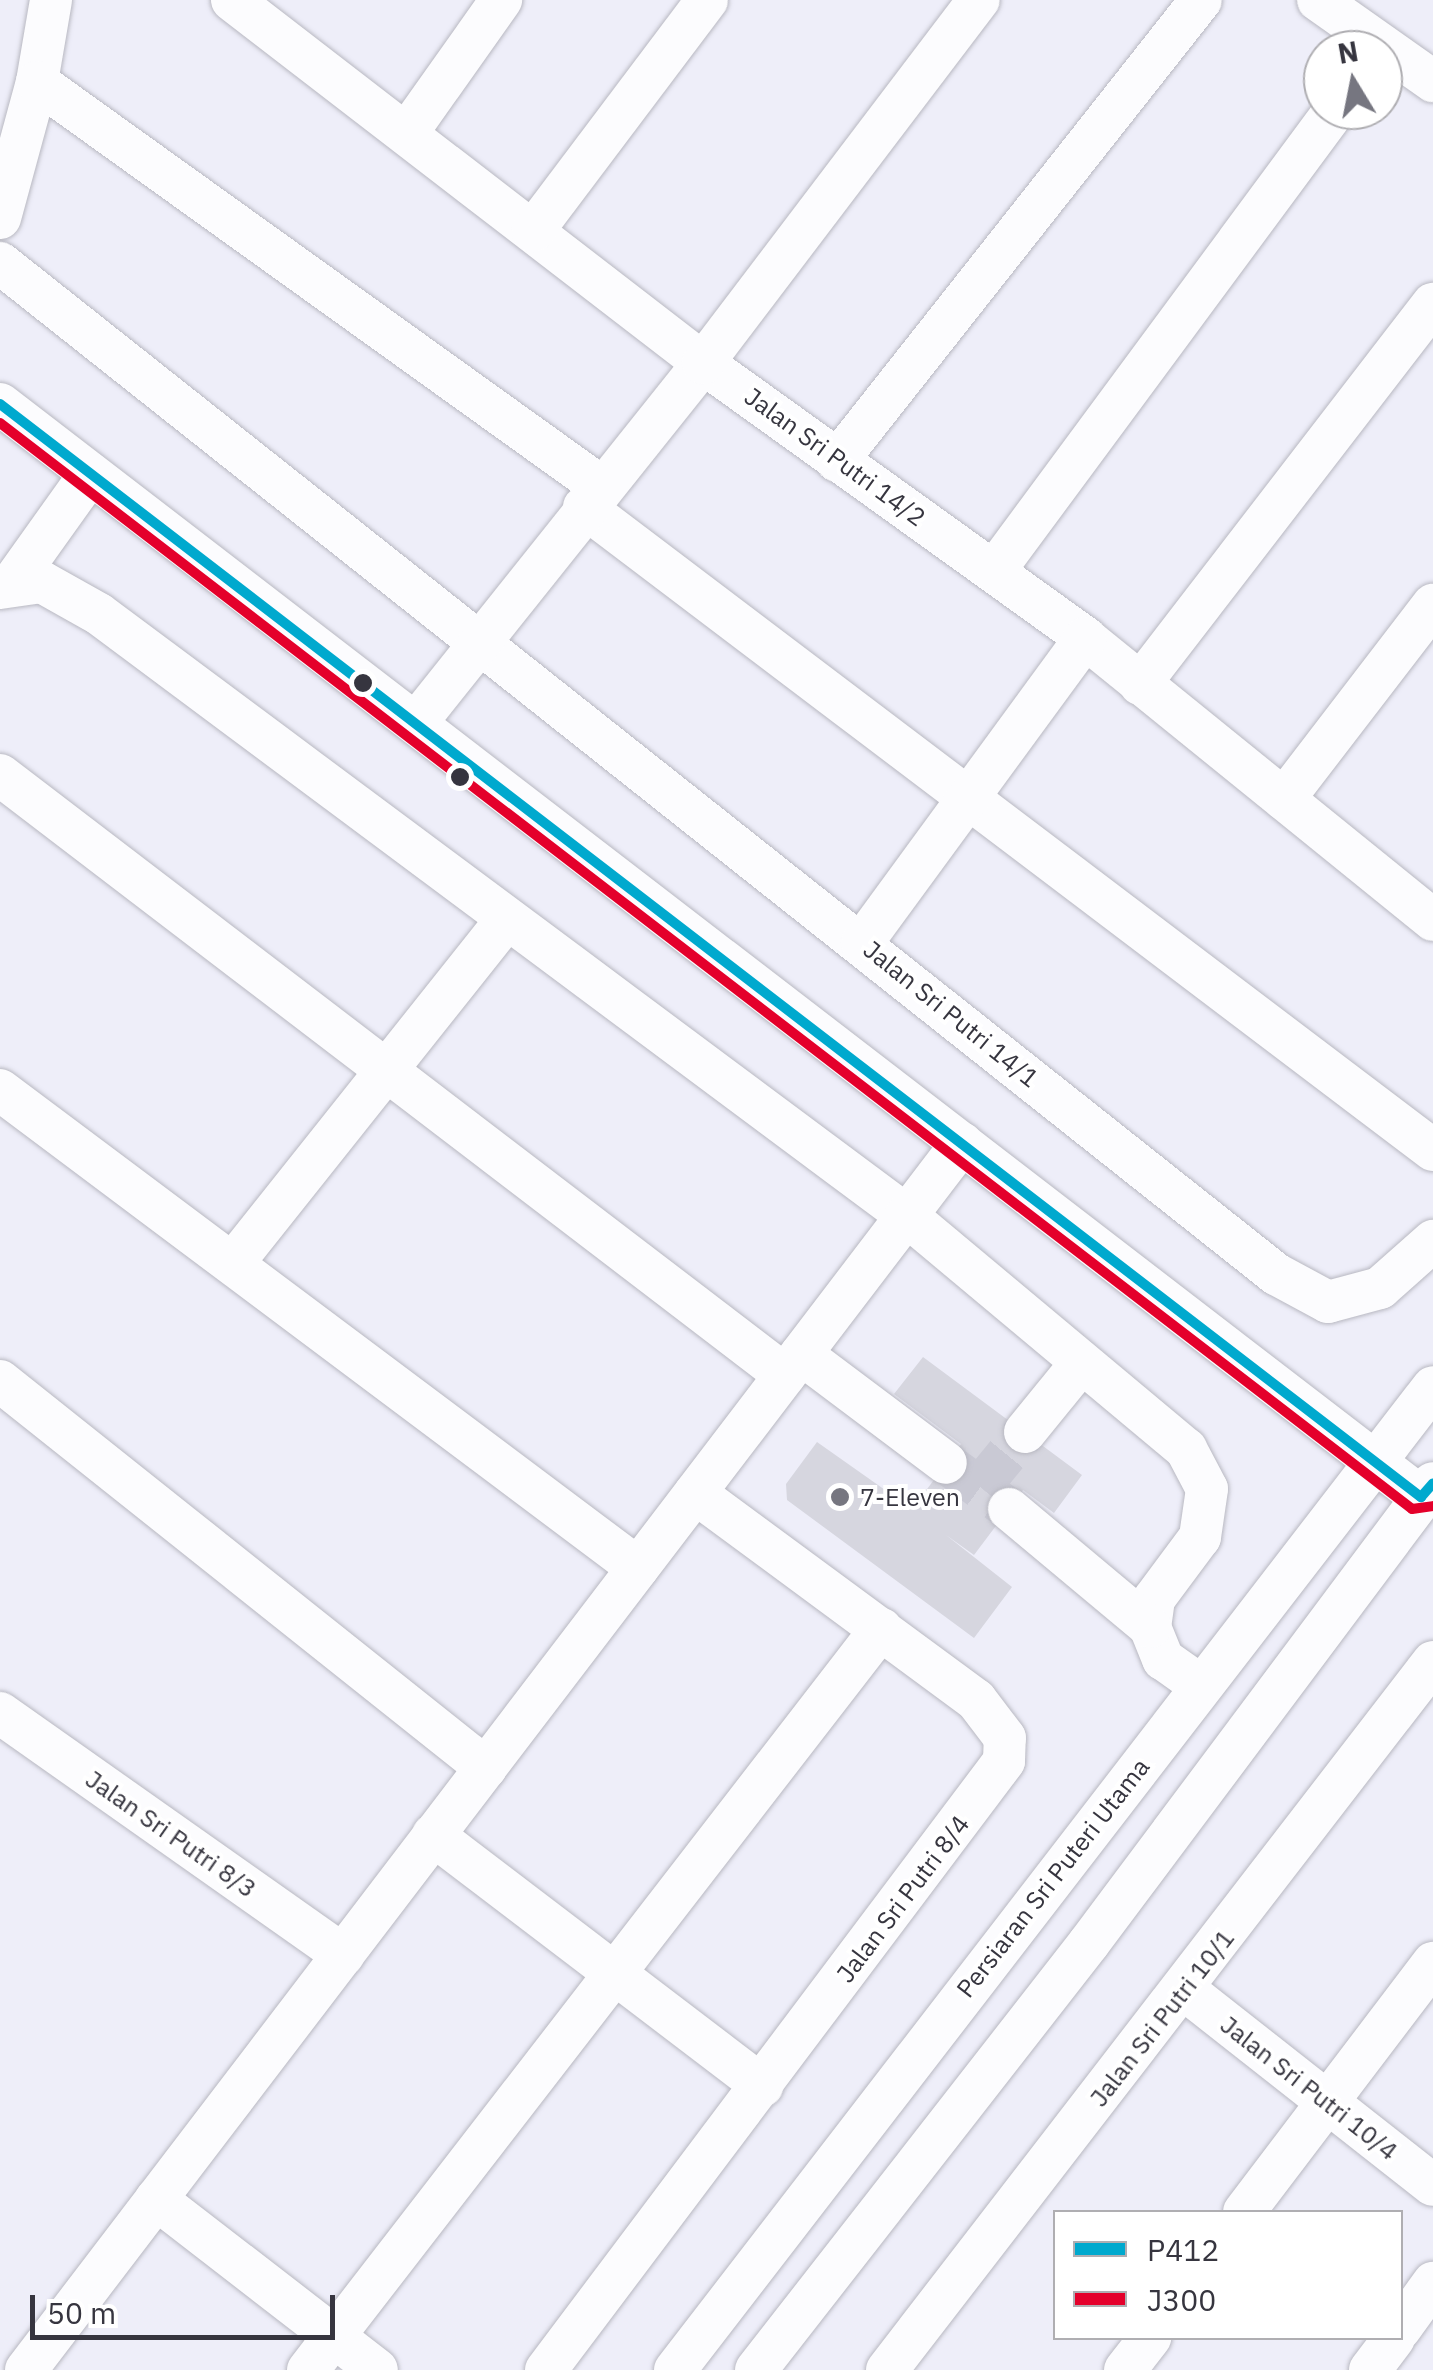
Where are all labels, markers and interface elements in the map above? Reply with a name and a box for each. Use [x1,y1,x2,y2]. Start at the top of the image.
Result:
north arrow [1303,30,1403,130]
text: N [1335,32,1361,72]
street label: Jalan Sri Putri 14/2 [739,381,931,533]
unlabelled marker [353,673,373,693]
unlabelled marker [450,767,470,787]
street label: Jalan Sri Putri 14/1 [858,934,1044,1094]
place label: 7-Eleven [860,1482,960,1512]
marker: 7-Eleven [829,1486,851,1508]
street label: Persiaran Sri Puteri Utama [950,1753,1156,2003]
street label: Jalan Sri Putri 8/3 [80,1764,262,1904]
street label: Jalan Sri Putri 8/4 [830,1810,976,1988]
street label: Jalan Sri Putri 10/1 [1084,1924,1240,2112]
street label: Jalan Sri Putri 10/4 [1215,2010,1403,2166]
legend [1053,2210,1403,2340]
text: P412 [1147,2230,1219,2269]
scale bar [35,2275,340,2337]
text: J300 [1147,2280,1216,2319]
text: 50 m [47,2293,116,2332]

